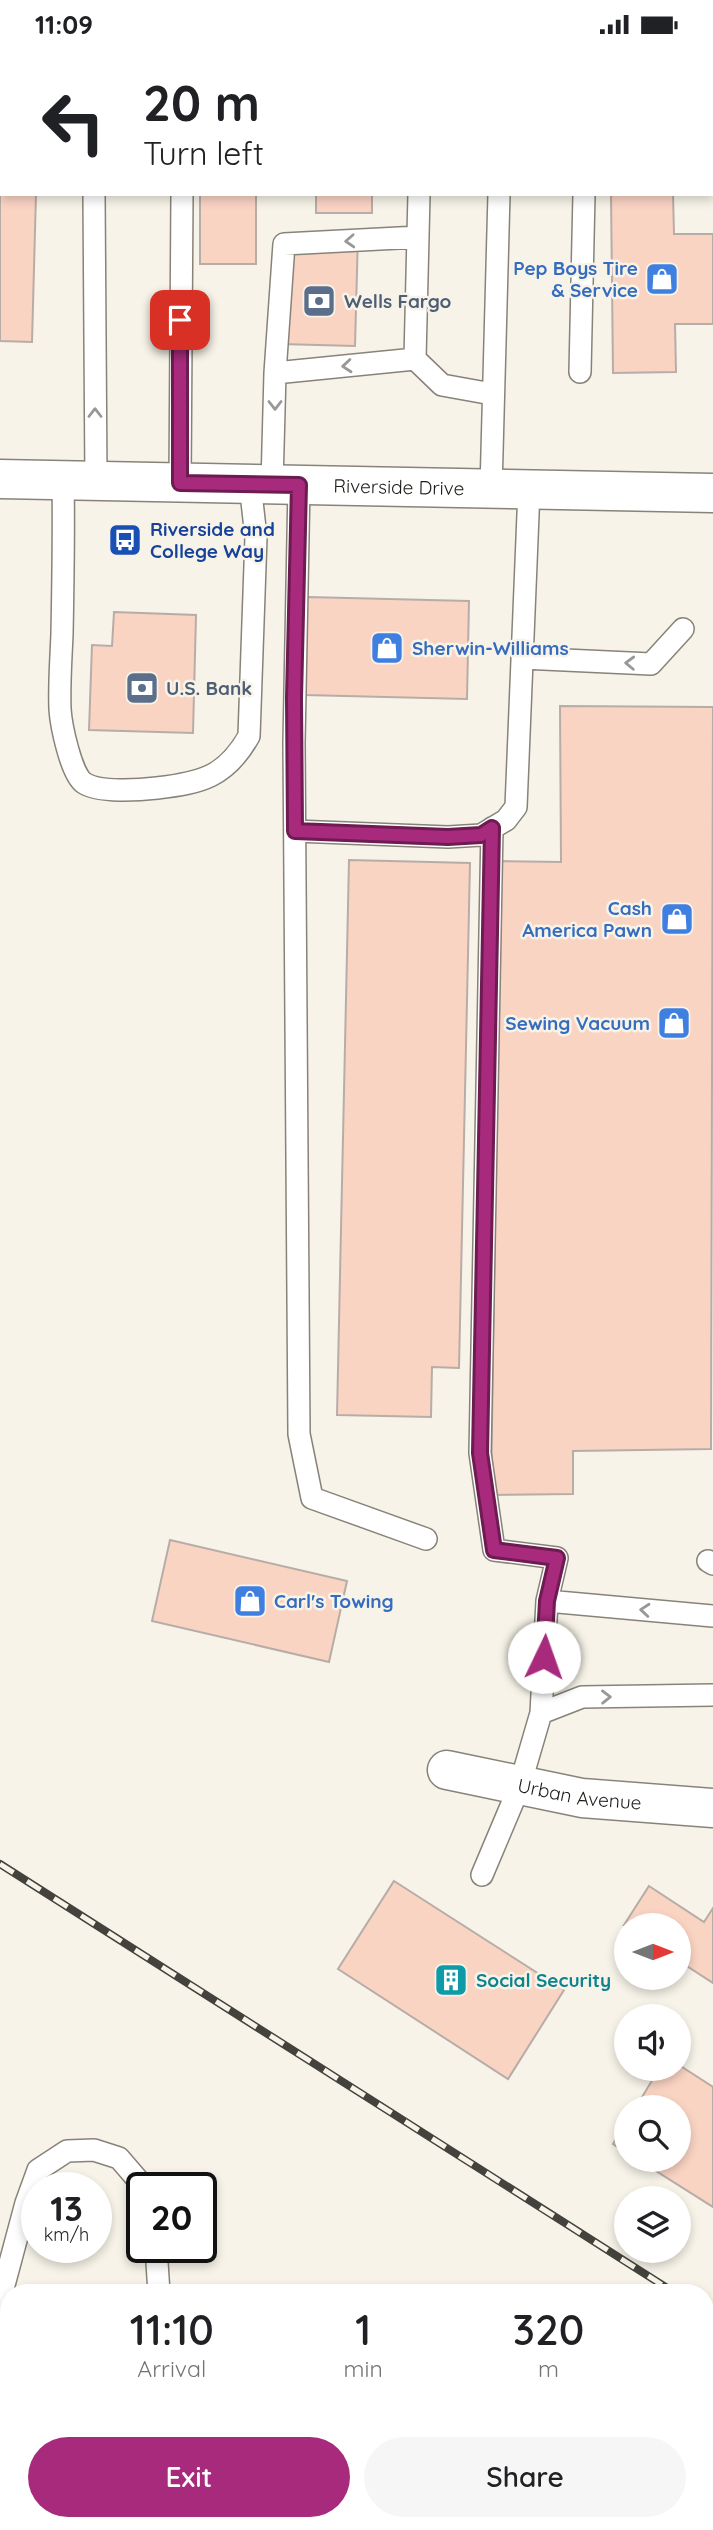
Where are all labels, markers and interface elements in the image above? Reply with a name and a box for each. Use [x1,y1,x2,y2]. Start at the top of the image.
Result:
text: 11:09 [35,8,93,41]
text: 20 m [143,72,260,133]
icon: left [28,77,119,168]
text: Turn left [143,133,264,173]
one-way arrow [344,233,355,248]
place label: Pep Boys Tire & Service [513,256,638,302]
shop icon: Pep Boys Tire & Service [643,260,681,298]
bank icon: Wells Fargo [300,282,338,320]
place label: Wells Fargo [344,289,452,313]
pin [150,290,210,350]
icon: arrive [161,301,199,339]
one-way arrow [341,358,352,373]
one-way arrow [267,400,283,411]
one-way arrow [87,407,103,418]
street label: Riverside Drive [333,474,465,500]
place label: Riverside and College Way [150,517,275,563]
bus stop icon: Riverside and College Way [106,521,144,559]
shop icon: Sherwin-Williams [368,629,406,667]
place label: Sherwin-Williams [412,636,569,660]
one-way arrow [624,655,635,670]
bank icon: U.S. Bank [123,669,161,707]
place label: U.S. Bank [166,676,252,700]
place label: Cash America Pawn [522,896,652,942]
shop icon: Cash America Pawn [658,900,696,938]
shop icon: Sewing Vacuum [655,1004,693,1042]
place label: Sewing Vacuum [505,1011,650,1035]
shop icon: Carl's Towing [231,1582,269,1620]
place label: Carl's Towing [274,1589,394,1613]
one-way arrow [639,1603,650,1618]
position arrow [507,1620,581,1694]
one-way arrow [601,1689,612,1704]
street label: Urban Avenue [515,1773,642,1815]
north arrow [614,1913,691,1990]
map controls [614,1913,691,2263]
building icon: Social Security [432,1961,470,1999]
place label: Social Security [476,1968,611,1992]
button: sound [614,2004,691,2081]
button: search [614,2095,691,2172]
speed limit sign: 20 [126,2172,217,2263]
text: 13 [50,2186,83,2230]
button: layers [614,2186,691,2263]
text: km/h [44,2223,89,2246]
text: 11:10 [130,2303,214,2356]
text: 1 [355,2303,371,2356]
text: 320 [513,2303,584,2356]
text: Arrival [137,2354,206,2383]
text: min [344,2354,383,2383]
text: m [538,2354,559,2383]
button: Exit [28,2437,350,2517]
button: Share [364,2437,686,2517]

